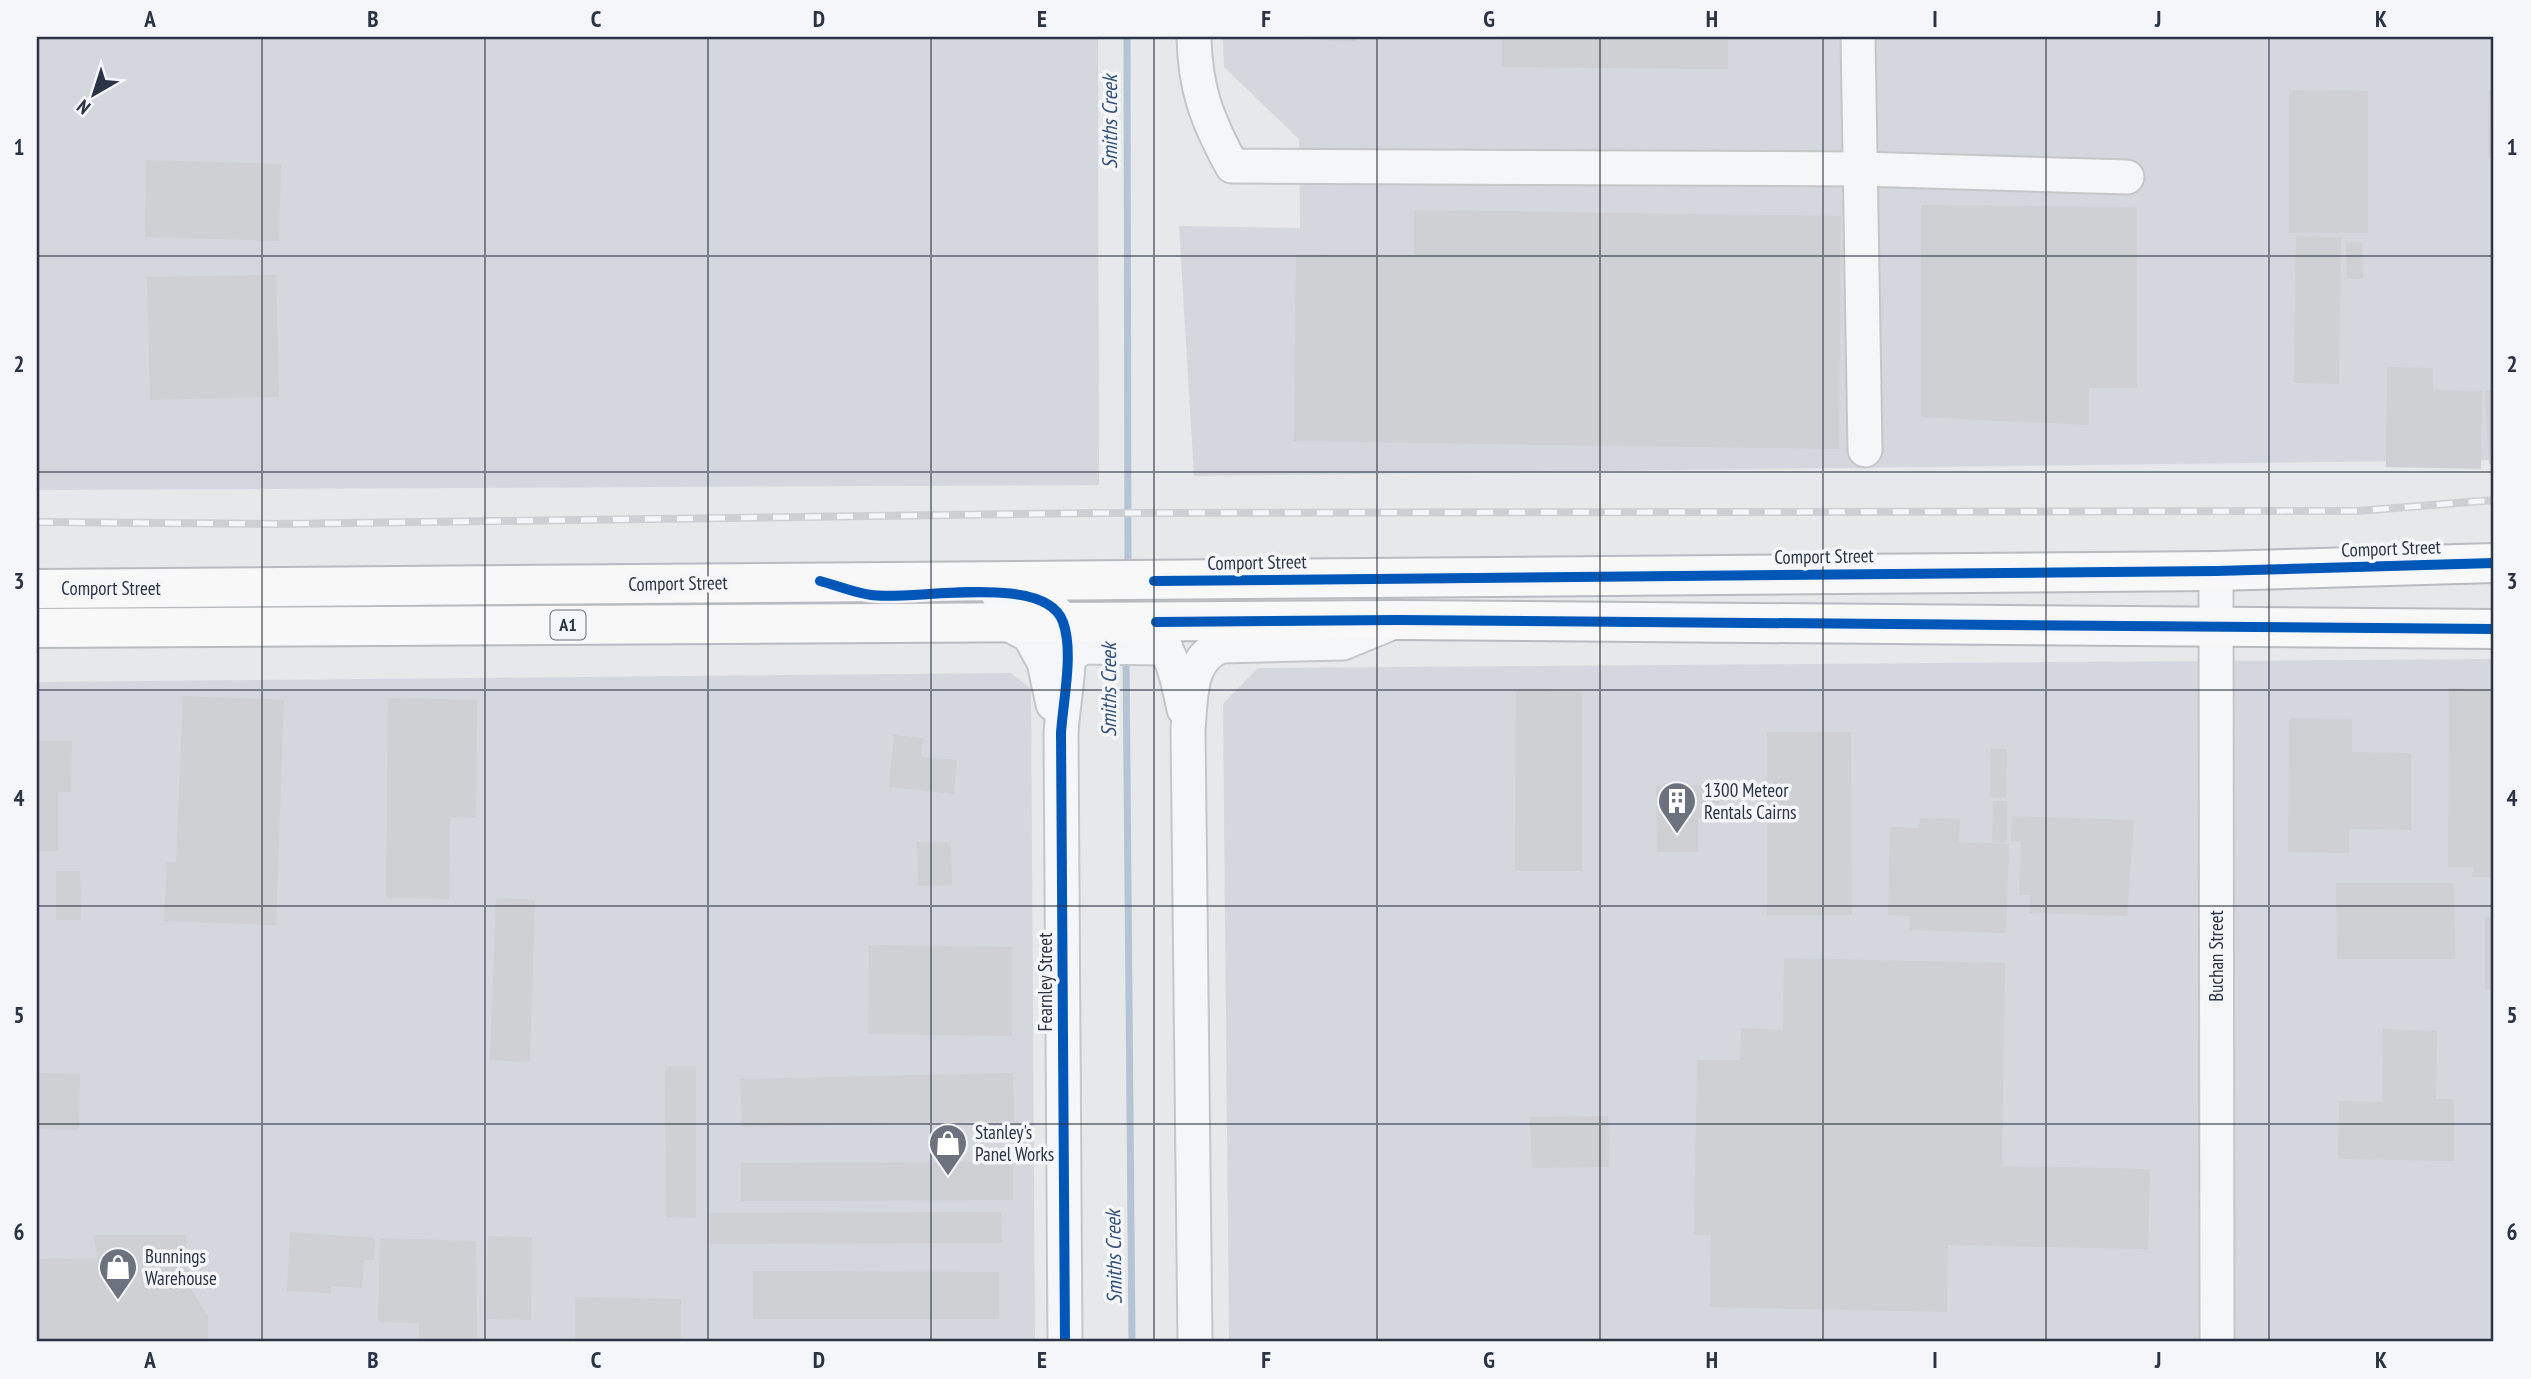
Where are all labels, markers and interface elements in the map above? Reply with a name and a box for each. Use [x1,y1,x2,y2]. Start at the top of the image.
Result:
text: A [143,4,156,33]
text: B [367,4,379,33]
text: C [591,4,602,33]
text: D [813,4,825,33]
text: E [1037,4,1047,33]
text: F [1261,4,1271,33]
text: G [1483,4,1495,33]
text: H [1706,4,1718,33]
text: I [1932,4,1938,33]
text: J [2154,4,2161,33]
text: K [2375,4,2387,33]
north arrow [60,60,130,130]
water label: Smiths Creek [1096,72,1123,169]
text: N [72,95,95,120]
text: 1 [14,132,25,161]
text: 1 [2507,132,2518,161]
text: 2 [14,349,25,378]
text: 2 [2507,349,2518,378]
street label: Comport Street [2341,534,2442,562]
street label: Comport Street [1774,543,1875,569]
street label: Comport Street [1207,549,1308,575]
text: 3 [14,566,25,595]
text: 3 [2507,566,2518,595]
street label: Comport Street [628,570,729,596]
street label: Comport Street [61,576,162,600]
road number: A1 [550,610,586,640]
water label: Smiths Creek [1095,640,1122,737]
place label: 1300 Meteor Rentals Cairns [1704,778,1796,824]
building icon: 1300 Meteor Rentals Cairns [1656,780,1698,835]
text: 4 [14,783,25,812]
text: 4 [2507,783,2518,812]
street label: Buchan Street [2204,909,2228,1002]
street label: Fearnley Street [1033,932,1057,1031]
text: 5 [14,1000,25,1029]
text: 5 [2507,1000,2518,1029]
place label: Stanley's Panel Works [975,1120,1054,1166]
shop icon: Stanley's Panel Works [927,1122,969,1177]
water label: Smiths Creek [1099,1207,1128,1304]
text: 6 [14,1217,25,1246]
text: 6 [2507,1217,2518,1246]
place label: Bunnings Warehouse [145,1244,217,1290]
shop icon: Bunnings Warehouse [97,1246,139,1301]
text: A [143,1345,156,1374]
text: B [367,1345,379,1374]
text: C [591,1345,602,1374]
text: D [813,1345,825,1374]
text: E [1037,1345,1047,1374]
text: F [1261,1345,1271,1374]
text: G [1483,1345,1495,1374]
text: H [1706,1345,1718,1374]
text: I [1932,1345,1938,1374]
text: J [2154,1345,2161,1374]
text: K [2375,1345,2387,1374]

